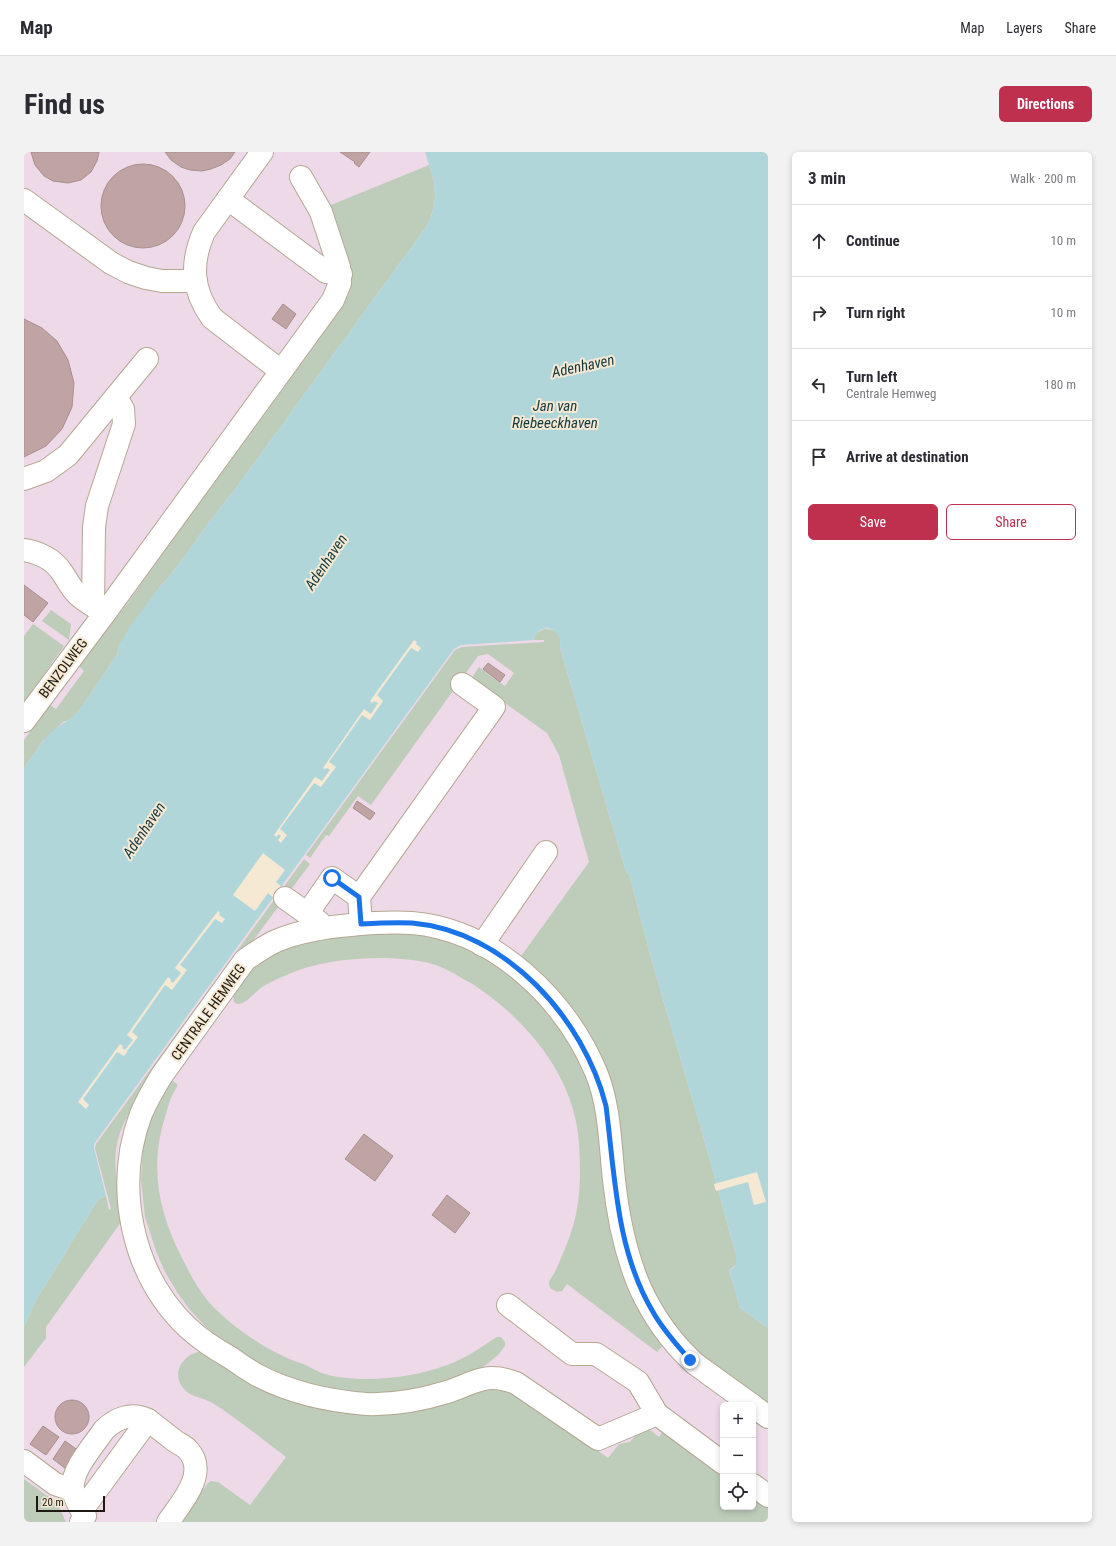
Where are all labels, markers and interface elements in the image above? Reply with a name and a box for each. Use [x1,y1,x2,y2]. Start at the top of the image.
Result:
text: Map [20,16,53,39]
text: Map [960,20,984,36]
text: Layers [1006,20,1043,36]
text: Share [1065,20,1096,36]
button: Directions [999,86,1092,122]
text: Find us [24,88,105,121]
text: 3 min [808,168,846,188]
text: Walk · 200 m [1010,171,1076,186]
icon: ahead [808,230,830,252]
text: Continue [846,232,900,250]
text: 10 m [1050,233,1076,248]
icon: right [808,302,830,324]
text: Turn right [846,304,905,322]
text: 10 m [1050,305,1076,320]
water label: Adenhaven [549,351,616,382]
text: Turn left [846,368,897,386]
icon: left [808,374,830,396]
text: 180 m [1044,377,1076,392]
text: Centrale Hemweg [846,386,937,401]
water label: Jan van Riebeeckhaven [512,397,598,432]
icon: arrive [808,446,830,468]
text: Arrive at destination [846,448,969,466]
button: Save [808,504,938,540]
button: Share [946,504,1076,540]
water label: Adenhaven [300,531,351,594]
street label: BENZOLWEG [35,635,91,701]
water label: Adenhaven [118,799,169,862]
route start [323,869,341,887]
street label: CENTRALE HEMWEG [168,961,248,1063]
route end [681,1351,699,1369]
map controls [720,1402,756,1510]
button: + [720,1402,756,1438]
button: − [720,1438,756,1474]
button: locate [720,1474,756,1510]
scale bar [36,1494,105,1513]
text: 20 m [42,1496,64,1509]

